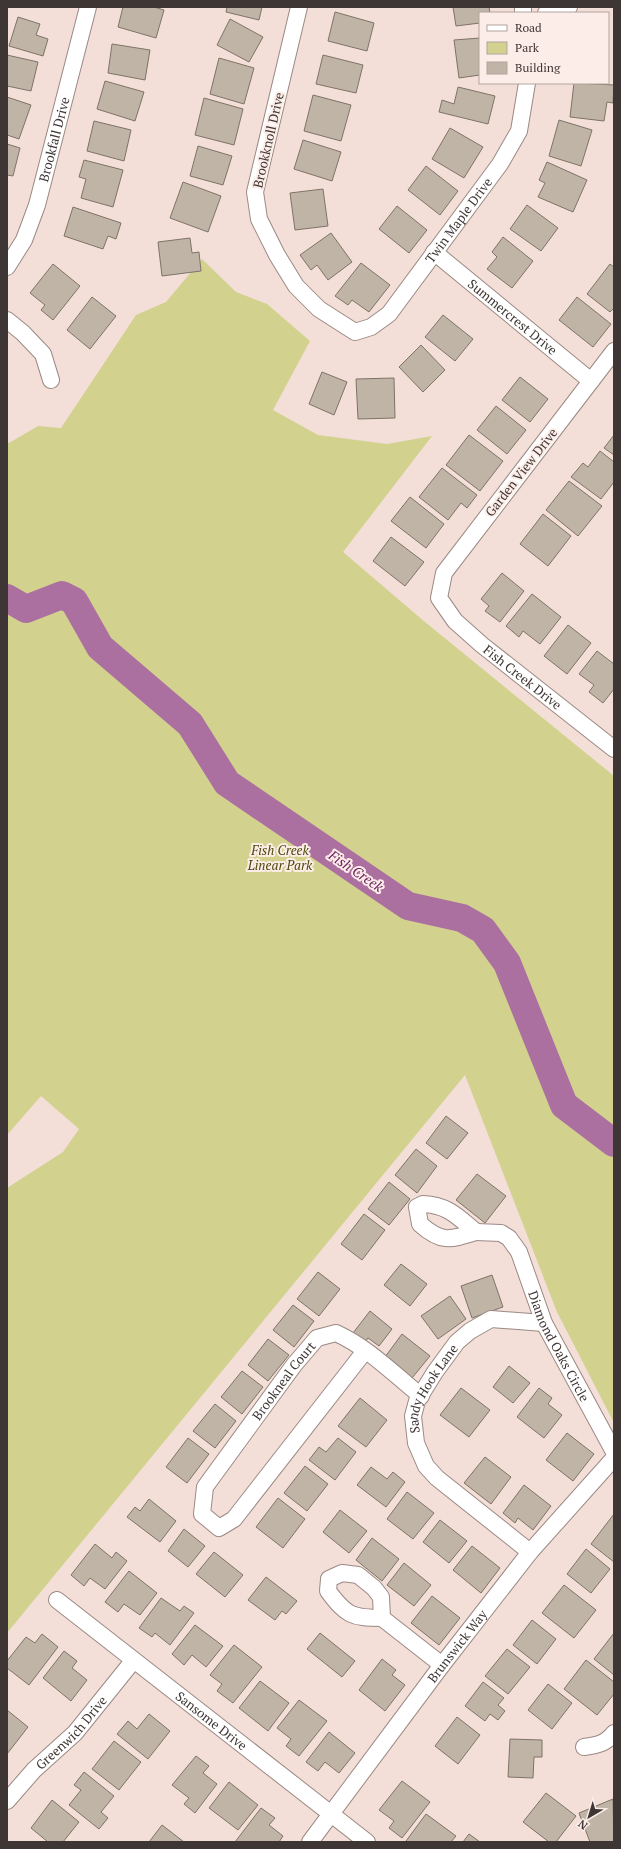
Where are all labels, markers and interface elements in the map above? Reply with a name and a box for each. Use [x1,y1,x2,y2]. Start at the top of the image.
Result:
legend [479,12,609,84]
text: Road [515,20,542,35]
text: Park [515,40,540,55]
text: Building [515,60,561,75]
street label: Brookknoll Drive [248,90,288,190]
street label: Brookfall Drive [34,95,73,184]
street label: Twin Maple Drive [421,174,496,267]
street label: Summercrest Drive [464,275,561,359]
street label: Garden View Drive [481,424,561,520]
street label: Fish Creek Drive [480,641,565,713]
park label: Fish Creek Linear Park [247,841,313,874]
water label: Fish Creek [324,845,387,896]
street label: Diamond Oaks Circle [524,1288,594,1405]
street label: Brookneal Court [248,1337,320,1424]
street label: Sandy Hook Lane [403,1340,462,1434]
street label: Brunswick Way [423,1605,491,1686]
street label: Sansome Drive [172,1687,251,1754]
street label: Greenwich Drive [32,1692,111,1773]
north arrow [569,1797,609,1837]
text: N [575,1816,590,1833]

